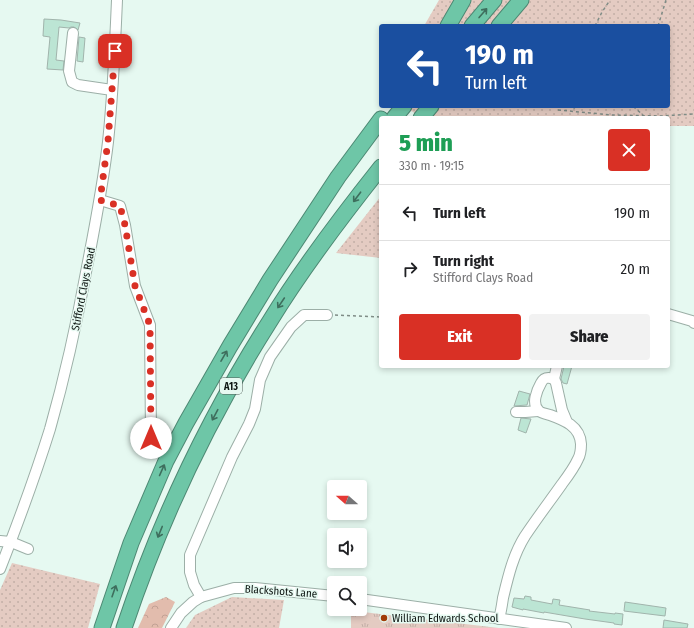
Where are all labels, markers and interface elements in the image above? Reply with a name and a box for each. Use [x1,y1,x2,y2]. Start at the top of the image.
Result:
one-way arrow [479,8,488,18]
pin [98,34,132,68]
text: 190 m [465,38,534,71]
icon: arrive [104,40,126,62]
icon: left [399,40,451,92]
text: Turn left [465,72,527,94]
text: 5 min [399,129,453,157]
button: close [608,129,650,171]
text: 330 m · 19:15 [399,158,464,173]
one-way arrow [353,192,361,203]
icon: left [399,202,421,224]
text: Turn left [433,204,486,222]
text: 190 m [614,204,650,222]
street label: Stifford Clays Road [69,246,98,332]
text: Turn right [433,252,494,270]
icon: right [399,258,421,280]
text: 20 m [621,260,650,278]
text: Stifford Clays Road [433,270,533,285]
one-way arrow [277,297,285,309]
button: Exit [399,314,521,360]
button: Share [529,314,650,360]
one-way arrow [220,350,228,362]
road number: A13 [220,378,242,394]
one-way arrow [211,409,219,421]
position arrow [130,417,172,459]
one-way arrow [159,465,167,477]
north arrow [327,480,367,520]
map controls [327,480,367,616]
one-way arrow [155,526,163,538]
button: sound [327,528,367,568]
button: search [327,576,367,616]
street label: Blackshots Lane [244,582,318,601]
one-way arrow [111,586,119,598]
place label: William Edwards School [392,612,499,625]
marker: William Edwards School [379,613,389,623]

